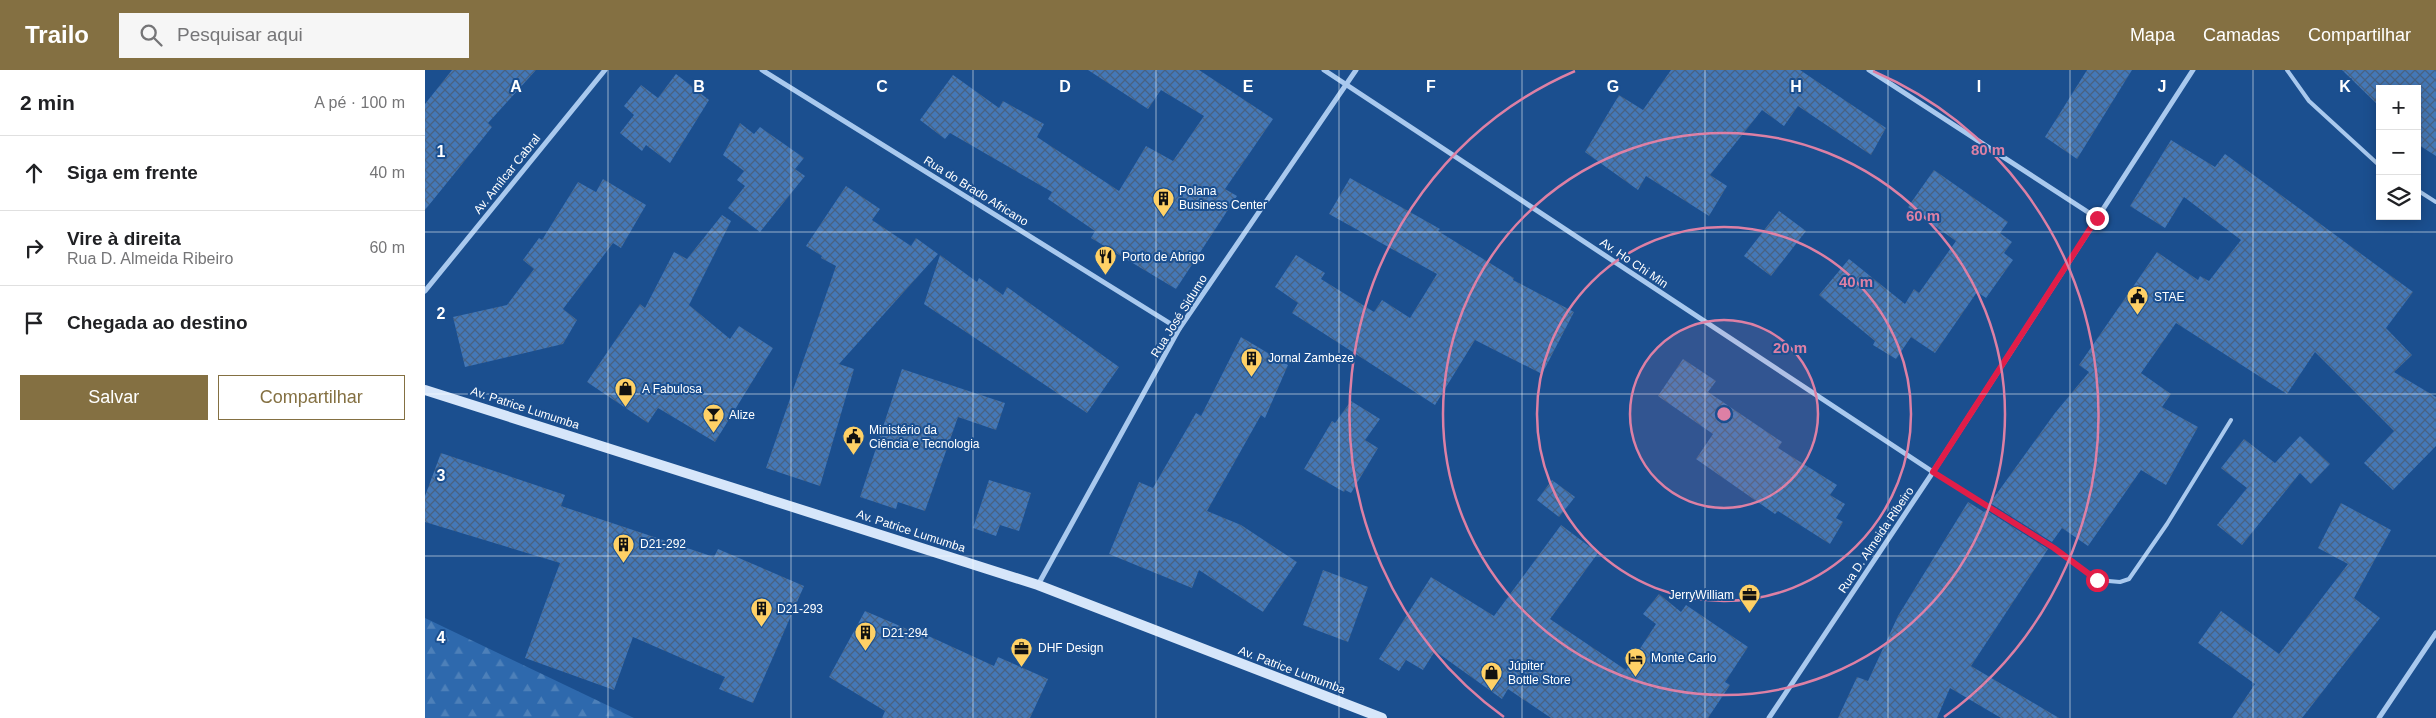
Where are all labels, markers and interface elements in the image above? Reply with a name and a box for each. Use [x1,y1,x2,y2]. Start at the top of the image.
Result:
search box [119,13,469,58]
text: Trailo [25,21,89,48]
icon: search [137,21,165,49]
text: Pesquisar aqui [177,24,303,45]
text: Mapa [2130,25,2175,45]
text: Camadas [2203,25,2280,45]
text: Compartilhar [2308,25,2411,45]
text: A [510,78,522,95]
text: B [693,78,705,95]
text: C [876,78,888,95]
text: D [1059,78,1071,95]
text: E [1243,78,1254,95]
text: F [1426,78,1436,95]
text: G [1607,78,1619,95]
text: H [1790,78,1802,95]
text: I [1977,78,1981,95]
text: J [2158,78,2166,95]
text: K [2339,78,2351,95]
map controls [2376,85,2421,220]
button: + [2376,85,2421,130]
text: 2 min [20,91,75,114]
text: A pé · 100 m [314,94,405,111]
button: − [2376,130,2421,175]
street label: Av. Amílcar Cabral [471,131,543,217]
text: 80 m [1971,141,2005,158]
text: 1 [437,143,446,160]
street label: Rua do Brado Africano [921,153,1031,229]
icon: ahead [20,159,48,187]
text: Siga em frente [67,162,198,183]
text: 40 m [369,164,405,181]
button: layers [2376,175,2421,220]
place label: Polana Business Center [1179,184,1267,212]
building icon: Polana Business Center [1151,186,1175,217]
text: 60 m [1906,207,1940,224]
route end [2086,207,2109,230]
text: Vire à direita [67,228,181,249]
icon: right [20,234,48,262]
street label: Av. Ho Chi Min [1597,235,1671,291]
text: 60 m [369,239,405,256]
restaurant icon: Porto de Abrigo [1094,245,1118,276]
text: Rua D. Almeida Ribeiro [67,250,233,267]
place label: Porto de Abrigo [1122,250,1205,264]
street label: Rua José Sidumo [1148,272,1210,360]
text: 40 m [1839,273,1873,290]
public building icon: STAE [2126,285,2150,316]
place label: STAE [2154,290,2184,304]
text: 2 [437,305,446,322]
icon: arrive [20,309,48,337]
text: Chegada ao destino [67,312,248,333]
text: 20 m [1773,339,1807,356]
building icon: Jornal Zambeze [1240,346,1264,377]
place label: Jornal Zambeze [1268,351,1354,365]
button: Salvar [20,375,208,420]
button: Compartilhar [218,375,405,420]
shop icon: A Fabulosa [614,377,638,408]
place label: A Fabulosa [642,382,702,396]
street label: Av. Patrice Lumumba [469,384,581,432]
bar icon: Alize [701,403,725,434]
centre of rings [1715,405,1733,423]
place label: Alize [729,408,755,422]
place label: Ministério da Ciência e Tecnologia [869,423,980,451]
public building icon: Ministério da Ciência e Tecnologia [841,425,865,456]
text: 3 [437,467,446,484]
street label: Rua D. Almeida Ribeiro [1835,484,1917,596]
street label: Av. Patrice Lumumba [855,507,967,555]
building icon: D21-292 [612,532,636,563]
place label: D21-292 [640,537,686,551]
route start [2086,569,2109,592]
office icon: JerryWilliam [1738,583,1762,614]
place label: JerryWilliam [1669,588,1734,602]
building icon: D21-293 [749,597,773,628]
place label: D21-293 [777,602,823,616]
building icon: D21-294 [854,621,878,652]
place label: D21-294 [882,626,928,640]
text: 4 [437,629,446,646]
office icon: DHF Design [1010,636,1034,667]
place label: DHF Design [1038,641,1103,655]
street label: Av. Patrice Lumumba [1236,643,1348,697]
hotel icon: Monte Carlo [1623,646,1647,677]
place label: Monte Carlo [1651,651,1717,665]
place label: Júpiter Bottle Store [1508,659,1571,687]
shop icon: Júpiter Bottle Store [1480,661,1504,692]

